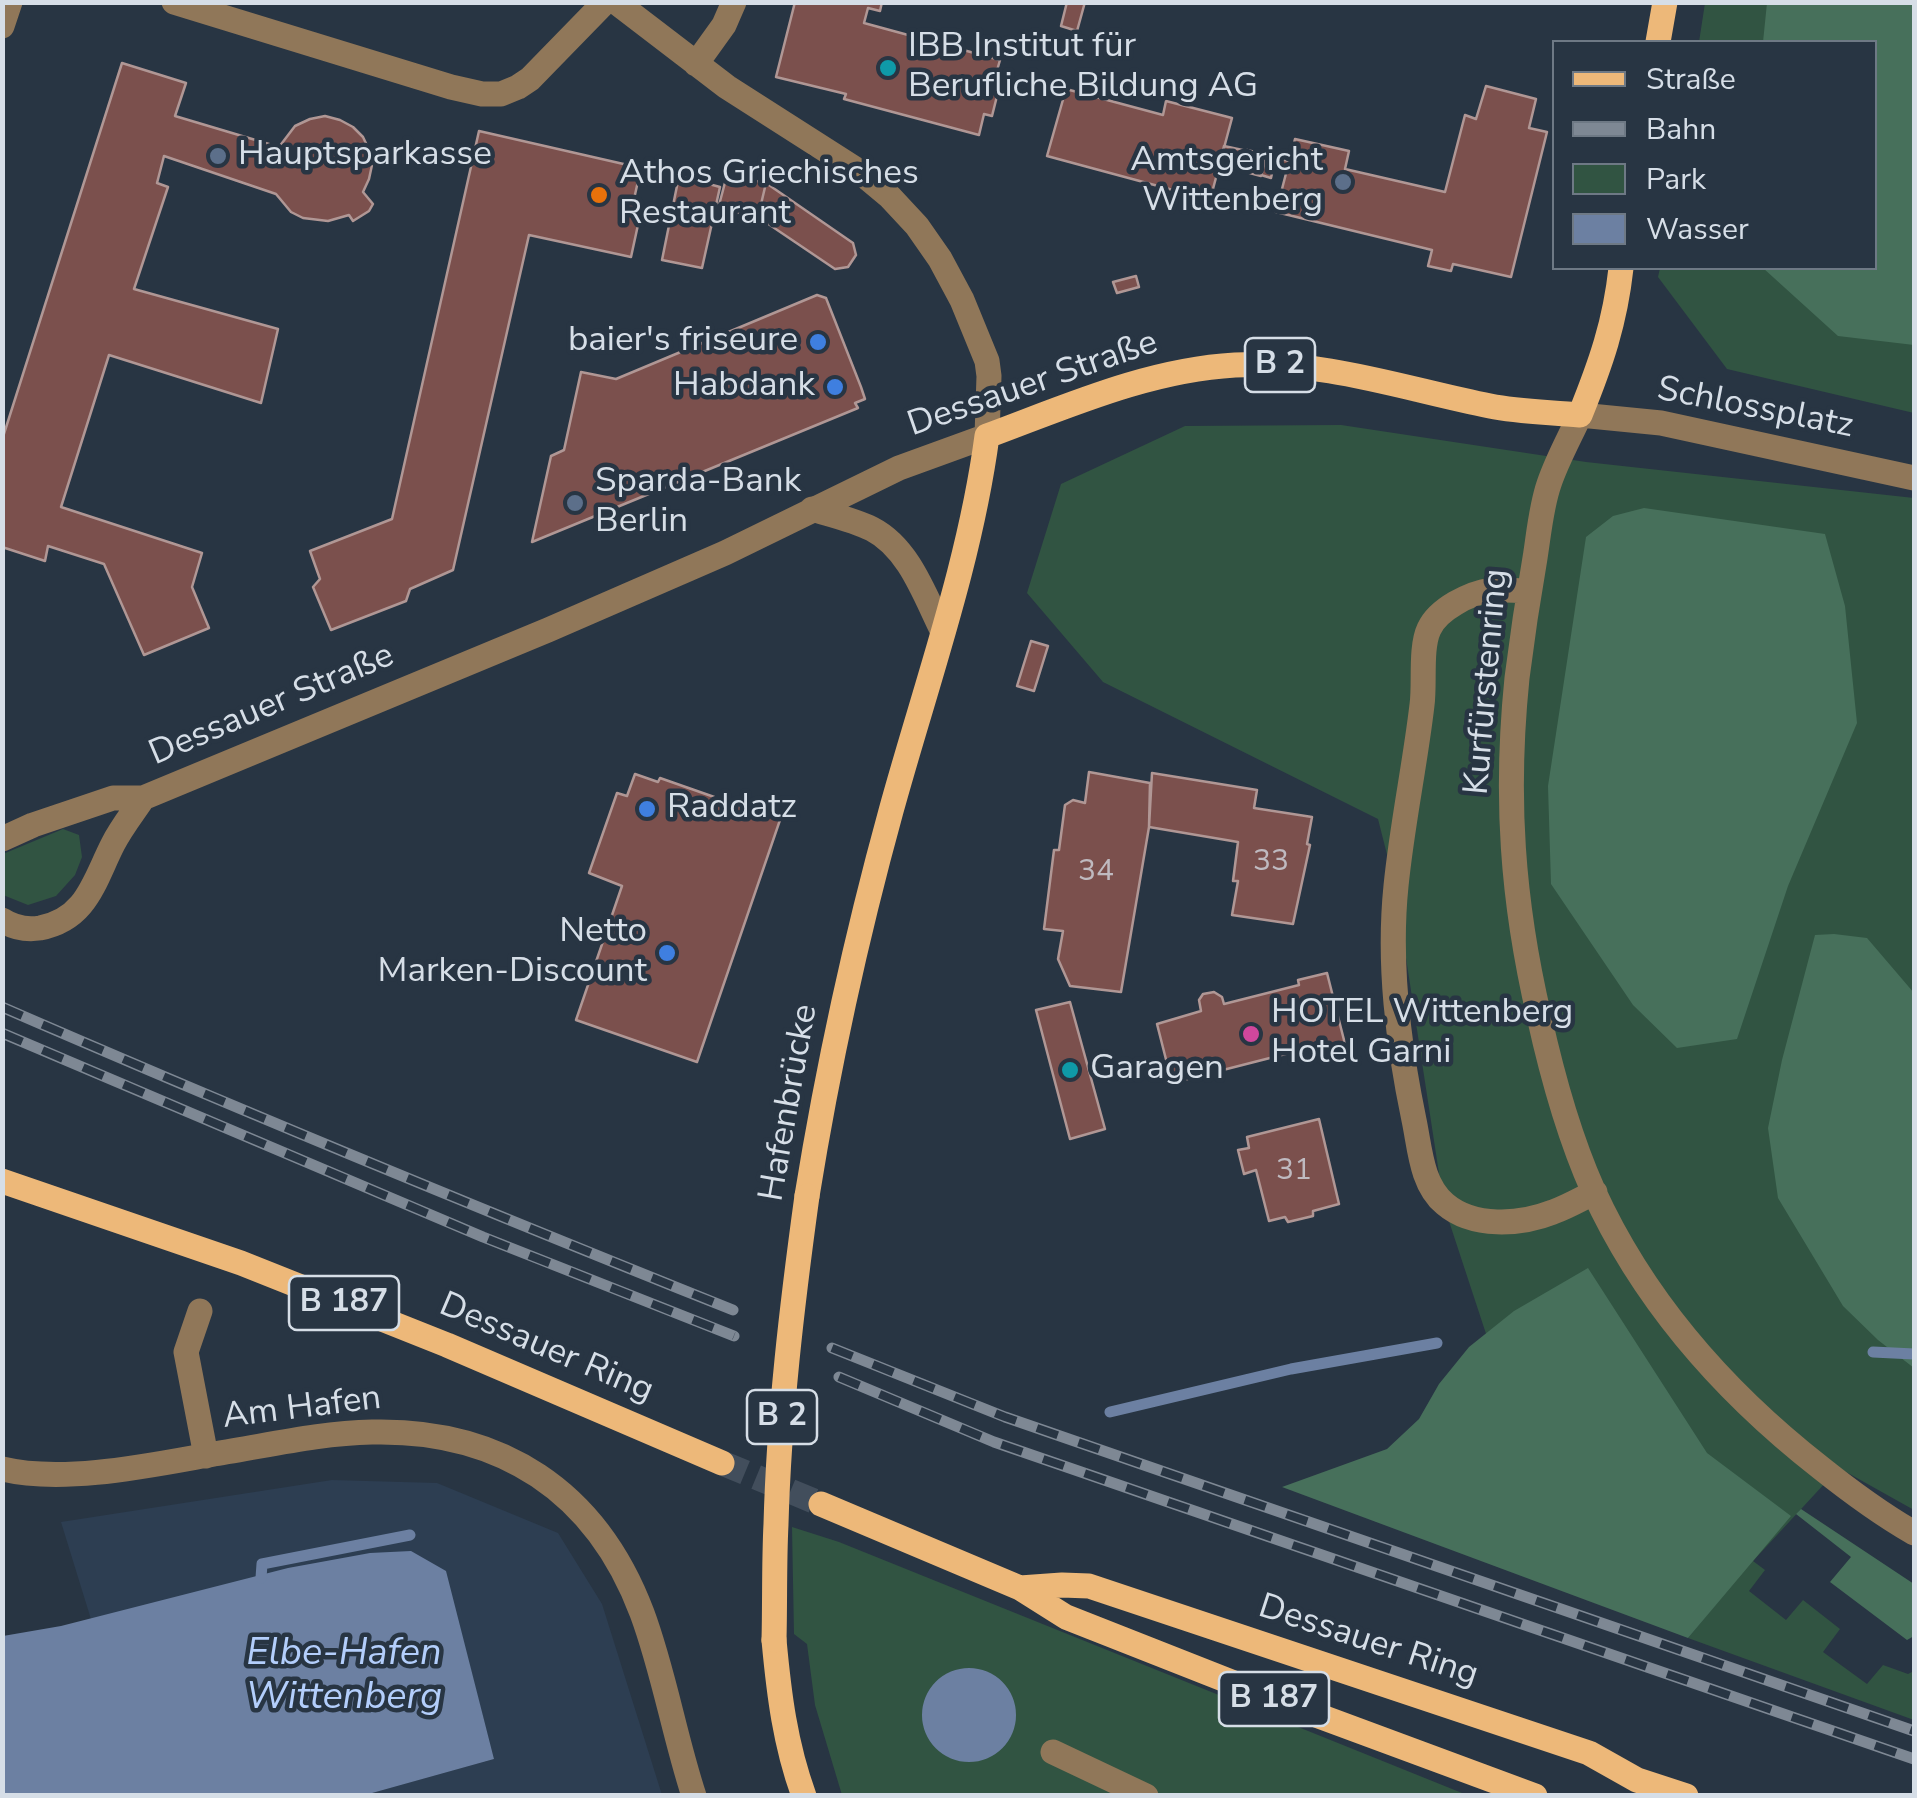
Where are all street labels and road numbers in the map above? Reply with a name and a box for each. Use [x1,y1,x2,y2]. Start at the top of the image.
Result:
street label: Dessauer Straße [903,323,1163,447]
road number: B 2 [1245,338,1315,392]
street label: Schlossplatz [1653,369,1857,449]
street label: Kurfürstenring [1457,567,1519,797]
street label: Dessauer Straße [144,636,400,776]
street label: Hafenbrücke [752,1001,828,1205]
road number: B 187 [289,1276,399,1330]
street label: Dessauer Ring [433,1285,659,1413]
street label: Am Hafen [220,1378,384,1440]
road number: B 2 [747,1390,817,1444]
street label: Dessauer Ring [1253,1587,1483,1697]
road number: B 187 [1219,1672,1329,1726]

